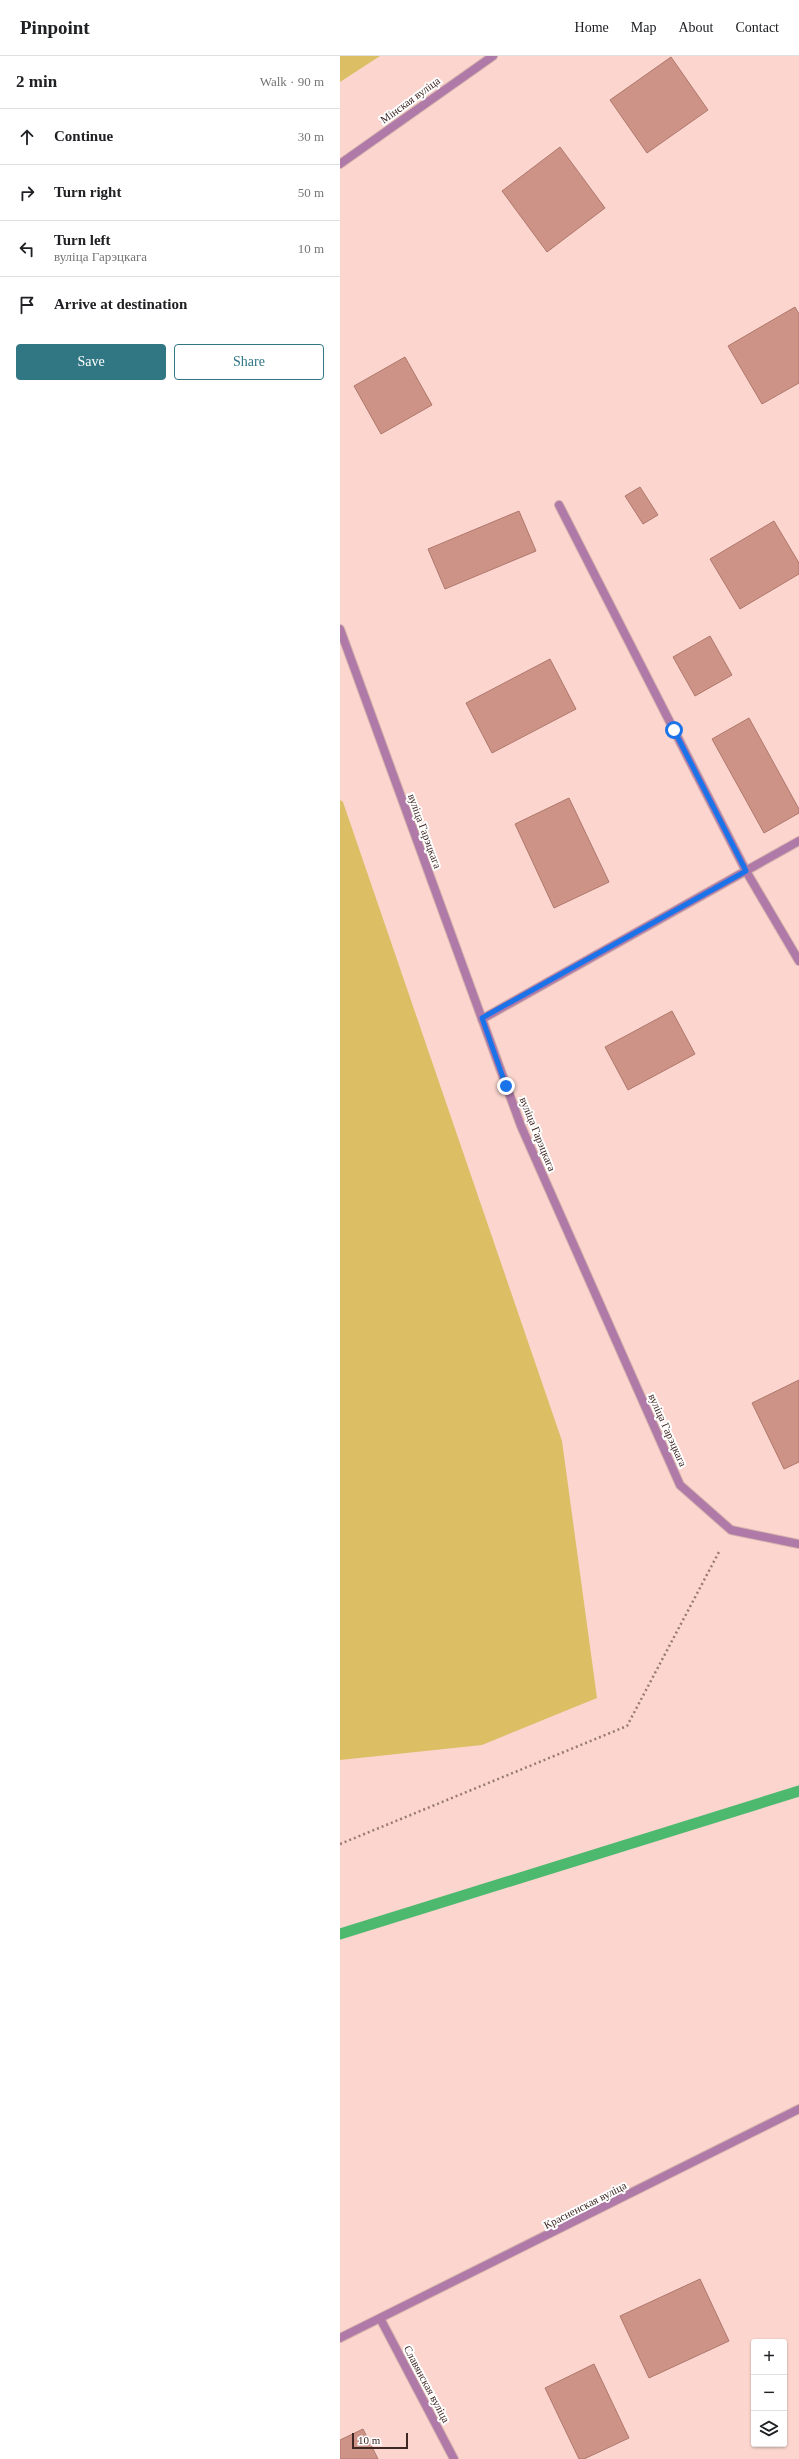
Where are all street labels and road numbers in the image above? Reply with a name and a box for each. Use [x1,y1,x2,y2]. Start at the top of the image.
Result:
street label: Мінская вуліца [378,74,442,126]
street label: вуліца Гарэцкага [406,792,444,870]
street label: вуліца Гарэцкага [518,1095,558,1173]
street label: вуліца Гарэцкага [647,1392,690,1468]
street label: Красненская вуліца [542,2179,628,2231]
street label: Славянская вуліца [402,2343,452,2425]

